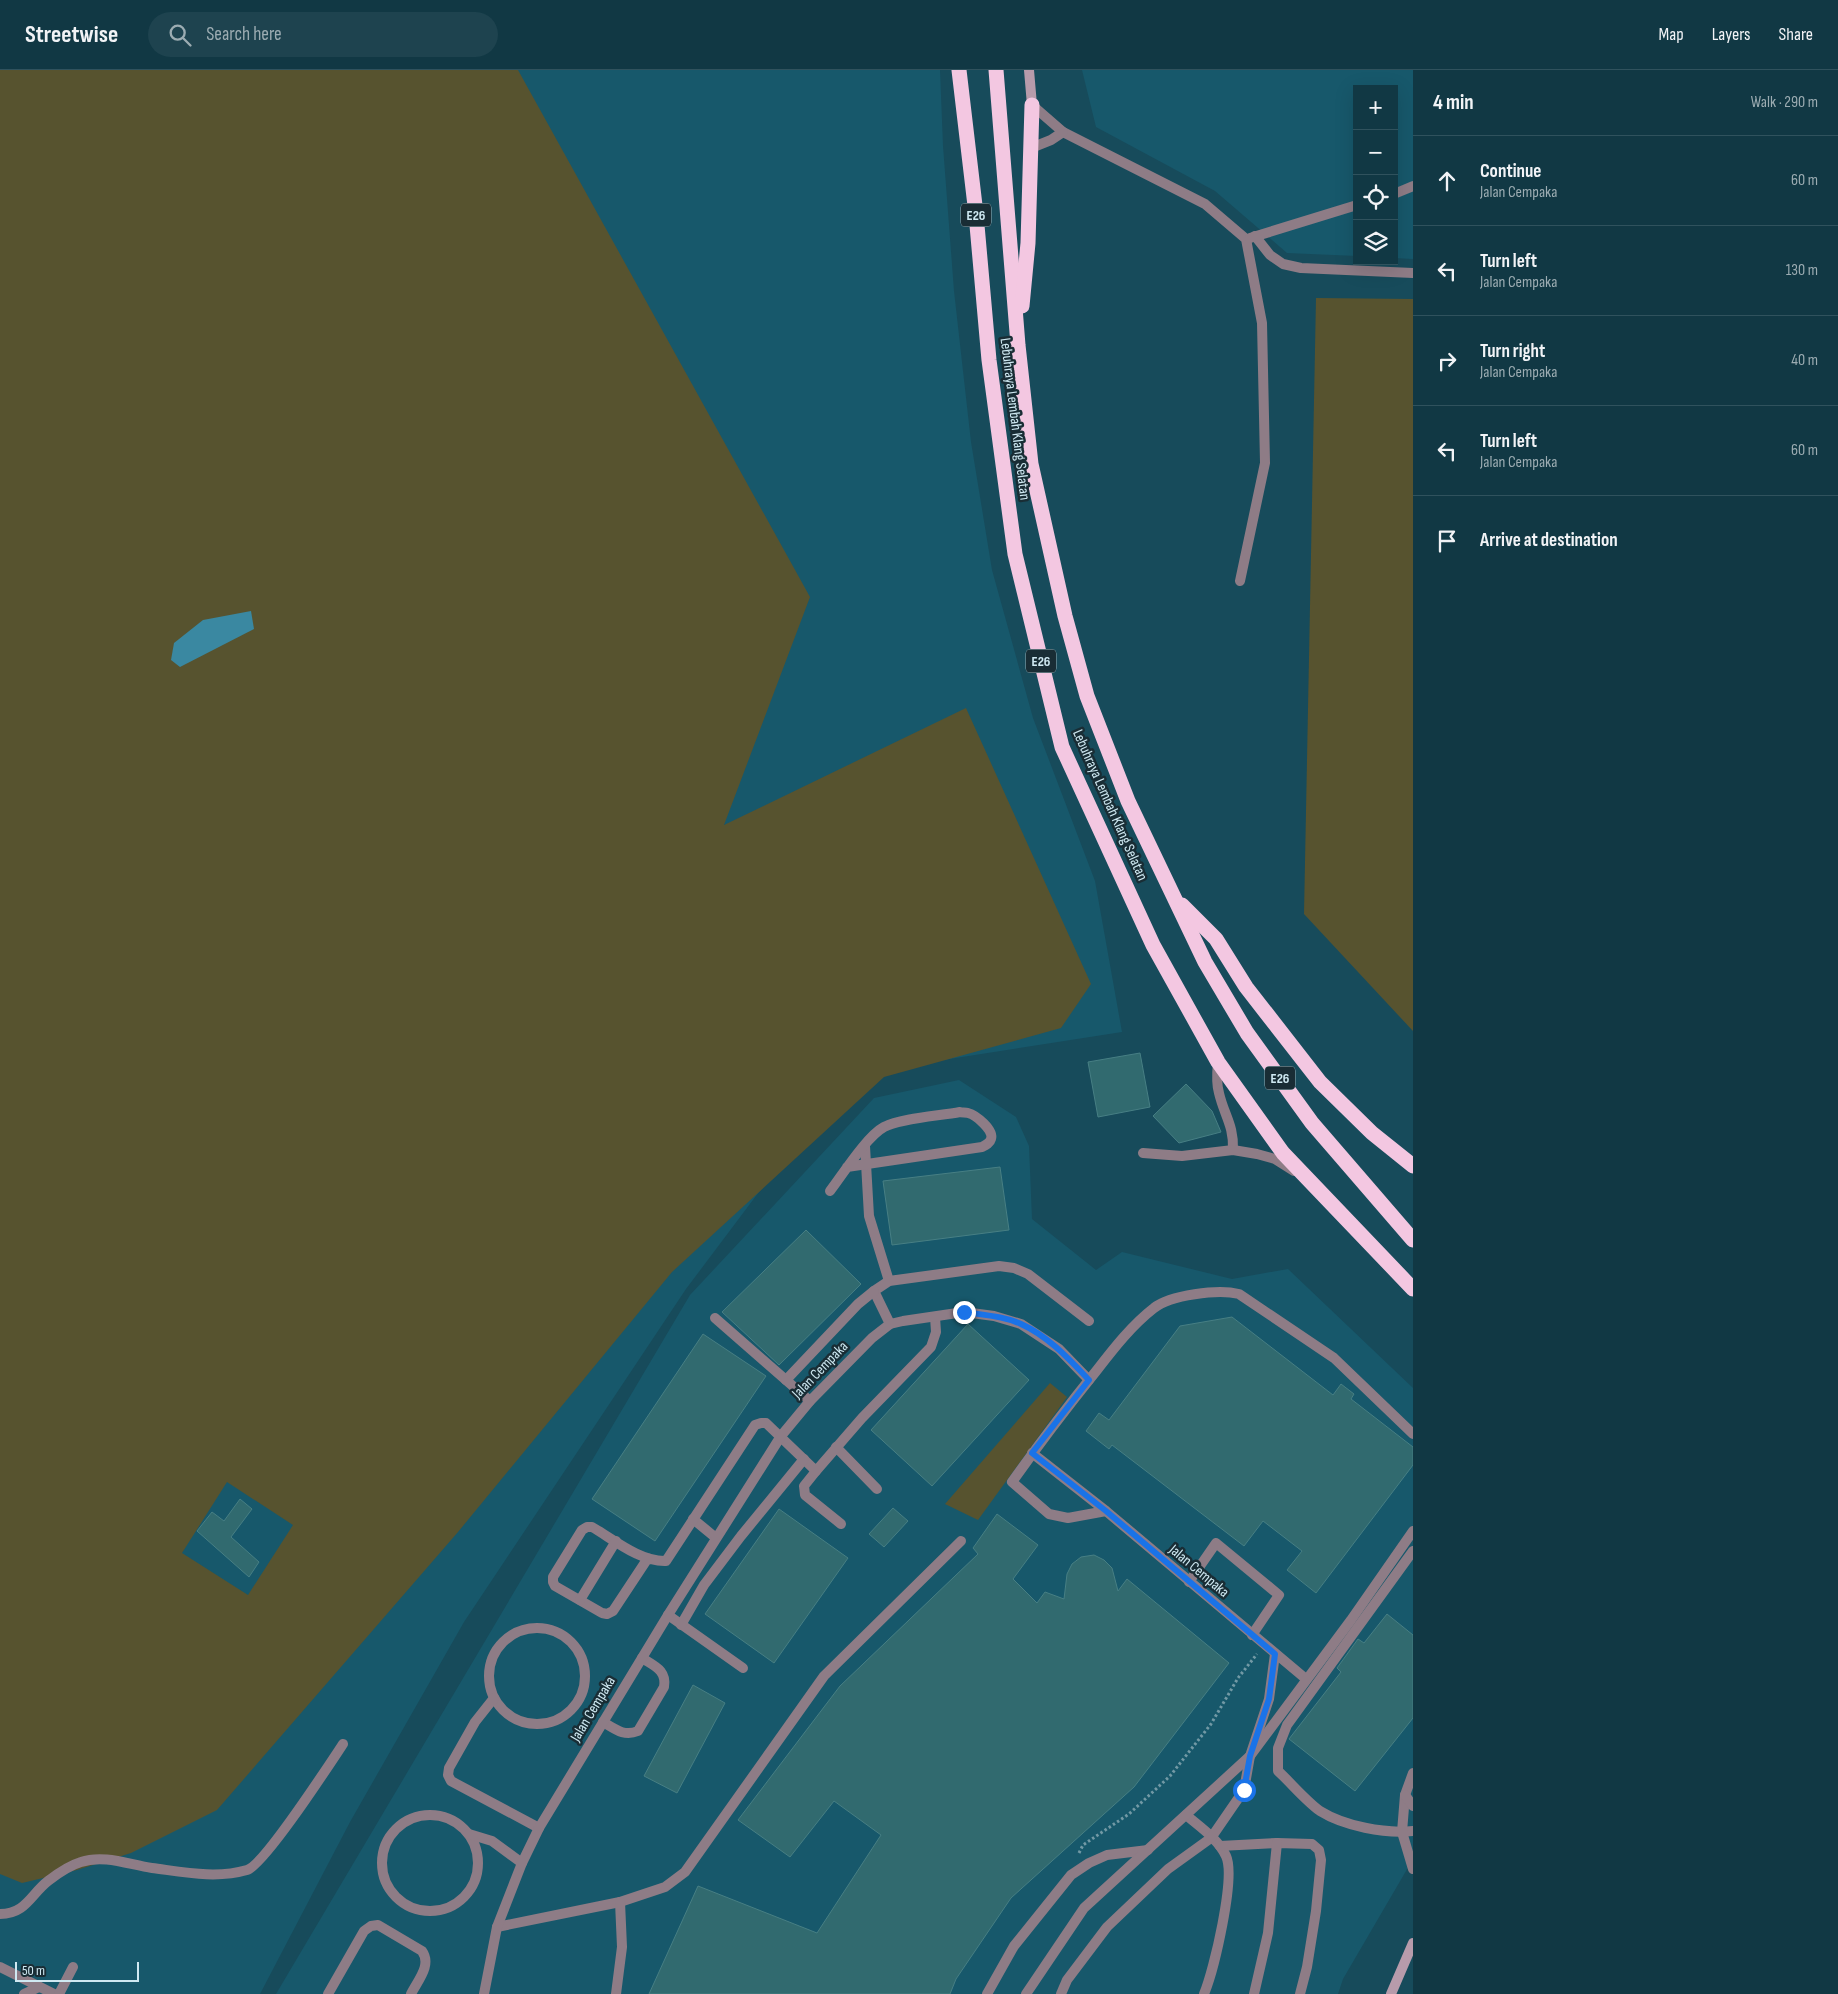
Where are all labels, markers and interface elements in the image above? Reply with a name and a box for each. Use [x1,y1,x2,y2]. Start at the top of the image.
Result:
search box [148,12,498,57]
text: Streetwise [25,20,118,49]
icon: search [166,21,194,49]
text: Search here [206,23,282,46]
text: Map [1659,24,1684,45]
text: Layers [1712,24,1751,45]
text: Share [1779,24,1813,45]
map controls [1353,85,1398,265]
button: + [1353,85,1398,130]
text: 4 min [1433,90,1474,115]
text: Walk · 290 m [1751,93,1818,112]
button: − [1353,130,1398,175]
text: Continue [1480,160,1541,183]
icon: ahead [1433,167,1461,195]
text: 60 m [1791,171,1818,190]
button: locate [1353,175,1398,220]
text: Jalan Cempaka [1480,183,1557,202]
road number: E26 [961,204,991,226]
button: layers [1353,220,1398,265]
text: Turn left [1480,250,1537,273]
icon: left [1433,257,1461,285]
text: 130 m [1786,261,1818,280]
text: Jalan Cempaka [1480,273,1557,292]
street label: Lebuhraya Lembah Klang Selatan [996,337,1034,501]
text: Turn right [1480,340,1545,363]
icon: right [1433,347,1461,375]
text: 40 m [1791,351,1818,370]
text: Jalan Cempaka [1480,363,1557,382]
text: Turn left [1480,430,1537,453]
icon: left [1433,437,1461,465]
text: 60 m [1791,441,1818,460]
text: Jalan Cempaka [1480,453,1557,472]
icon: arrive [1433,527,1461,555]
text: Arrive at destination [1480,529,1618,552]
road number: E26 [1026,650,1056,672]
street label: Lebuhraya Lembah Klang Selatan [1068,726,1152,884]
road number: E26 [1265,1066,1295,1090]
route end [953,1301,976,1324]
street label: Jalan Cempaka [787,1337,852,1403]
street label: Jalan Cempaka [1164,1540,1233,1602]
street label: Jalan Cempaka [566,1673,620,1746]
route start [1233,1779,1256,1802]
scale bar [15,1959,139,1982]
text: 50 m [22,1962,45,1979]

